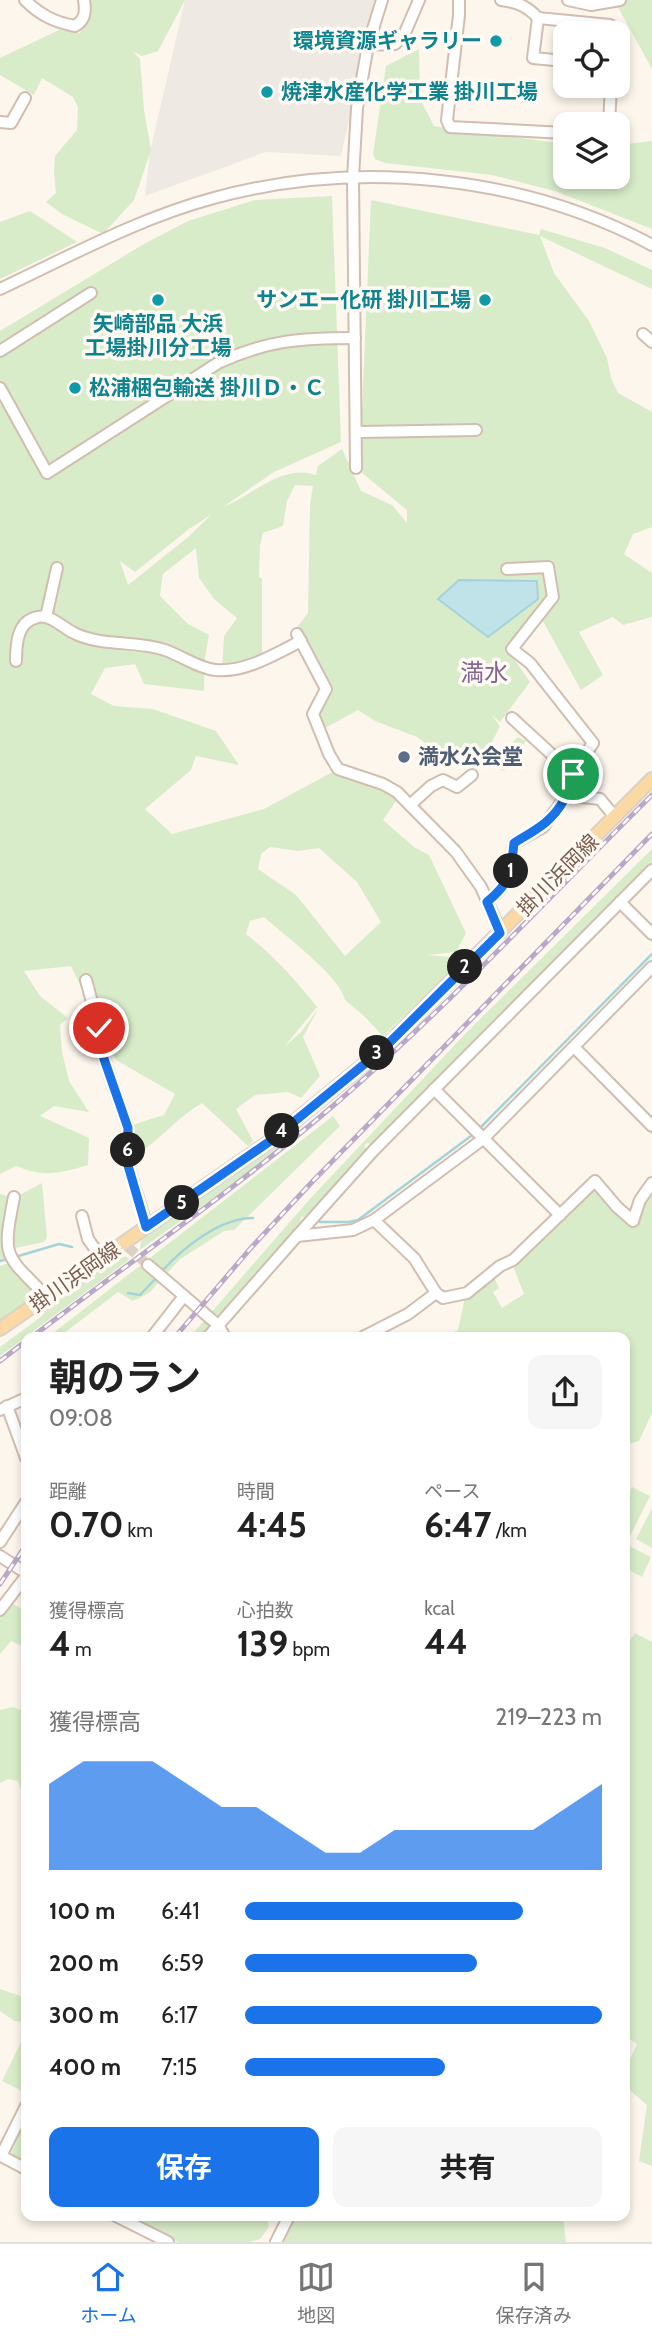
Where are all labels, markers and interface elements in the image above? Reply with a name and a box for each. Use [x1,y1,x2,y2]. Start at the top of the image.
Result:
map controls [553,21,630,189]
button: locate [553,21,630,98]
place label: 環境資源ギャラリー [293,28,482,53]
marker: 環境資源ギャラリー [488,33,504,49]
place label: 焼津水産化学工業 掛川工場 [281,79,538,104]
marker: 焼津水産化学工業 掛川工場 [259,84,275,100]
button: layers [553,112,630,189]
place label: サンエー化研 掛川工場 [256,287,471,312]
marker: 矢崎部品 大浜 工場掛川分工場 [150,292,166,308]
marker: サンエー化研 掛川工場 [477,292,493,308]
place label: 矢崎部品 大浜 工場掛川分工場 [85,311,232,360]
place label: 松浦梱包輸送 掛川Ｄ・Ｃ [89,375,325,400]
marker: 松浦梱包輸送 掛川Ｄ・Ｃ [67,380,83,396]
district label: 満水 [460,658,508,687]
place label: 満水公会堂 [418,744,523,769]
pin [543,744,603,804]
marker: 満水公会堂 [396,749,412,765]
icon: arrive [554,755,592,793]
street label: 掛川浜岡線 [512,829,604,921]
pin: 1 [494,854,528,888]
text: 1 [507,859,514,882]
pin: 2 [448,950,482,984]
text: 2 [459,955,470,978]
pin [69,998,129,1058]
icon: check [80,1009,118,1047]
pin: 3 [360,1036,394,1070]
text: 3 [371,1041,382,1064]
pin: 4 [264,1114,300,1148]
text: 4 [276,1119,287,1142]
pin: 6 [110,1132,146,1168]
text: 6 [122,1138,133,1161]
pin: 5 [164,1186,200,1220]
text: 5 [176,1191,187,1214]
street label: 掛川浜岡線 [25,1236,125,1317]
text: 朝のラン [49,1354,201,1401]
button: share [528,1355,602,1429]
text: 09:08 [49,1404,113,1432]
text: 距離 [49,1480,87,1503]
text: 時間 [237,1480,275,1503]
text: ペース [424,1480,480,1503]
text: 0.70 [49,1503,123,1546]
text: 4:45 [237,1503,307,1546]
text: 6:47 [424,1503,491,1546]
text: km [123,1519,153,1542]
text: /km [491,1519,527,1542]
text: kcal [424,1597,455,1620]
text: 獲得標高 [49,1599,125,1622]
text: 心拍数 [237,1599,294,1622]
text: 44 [424,1620,468,1663]
text: 4 [49,1622,71,1665]
text: 139 [237,1622,288,1665]
text: m [71,1638,92,1661]
text: bpm [288,1638,330,1661]
text: 219–223 m [495,1703,602,1731]
text: 獲得標高 [49,1708,141,1736]
text: 100 m [49,1897,115,1925]
text: 6:41 [161,1897,200,1925]
text: 200 m [49,1949,119,1977]
text: 6:59 [161,1949,204,1977]
text: 300 m [49,2001,119,2029]
text: 6:17 [161,2001,198,2029]
text: 400 m [49,2053,121,2081]
text: 7:15 [161,2053,197,2081]
button: 保存 [49,2127,319,2207]
button: 共有 [333,2127,602,2207]
tab: ホーム [80,2258,137,2327]
tab: 地図 [297,2258,335,2327]
tab: 保存済み [496,2258,572,2327]

